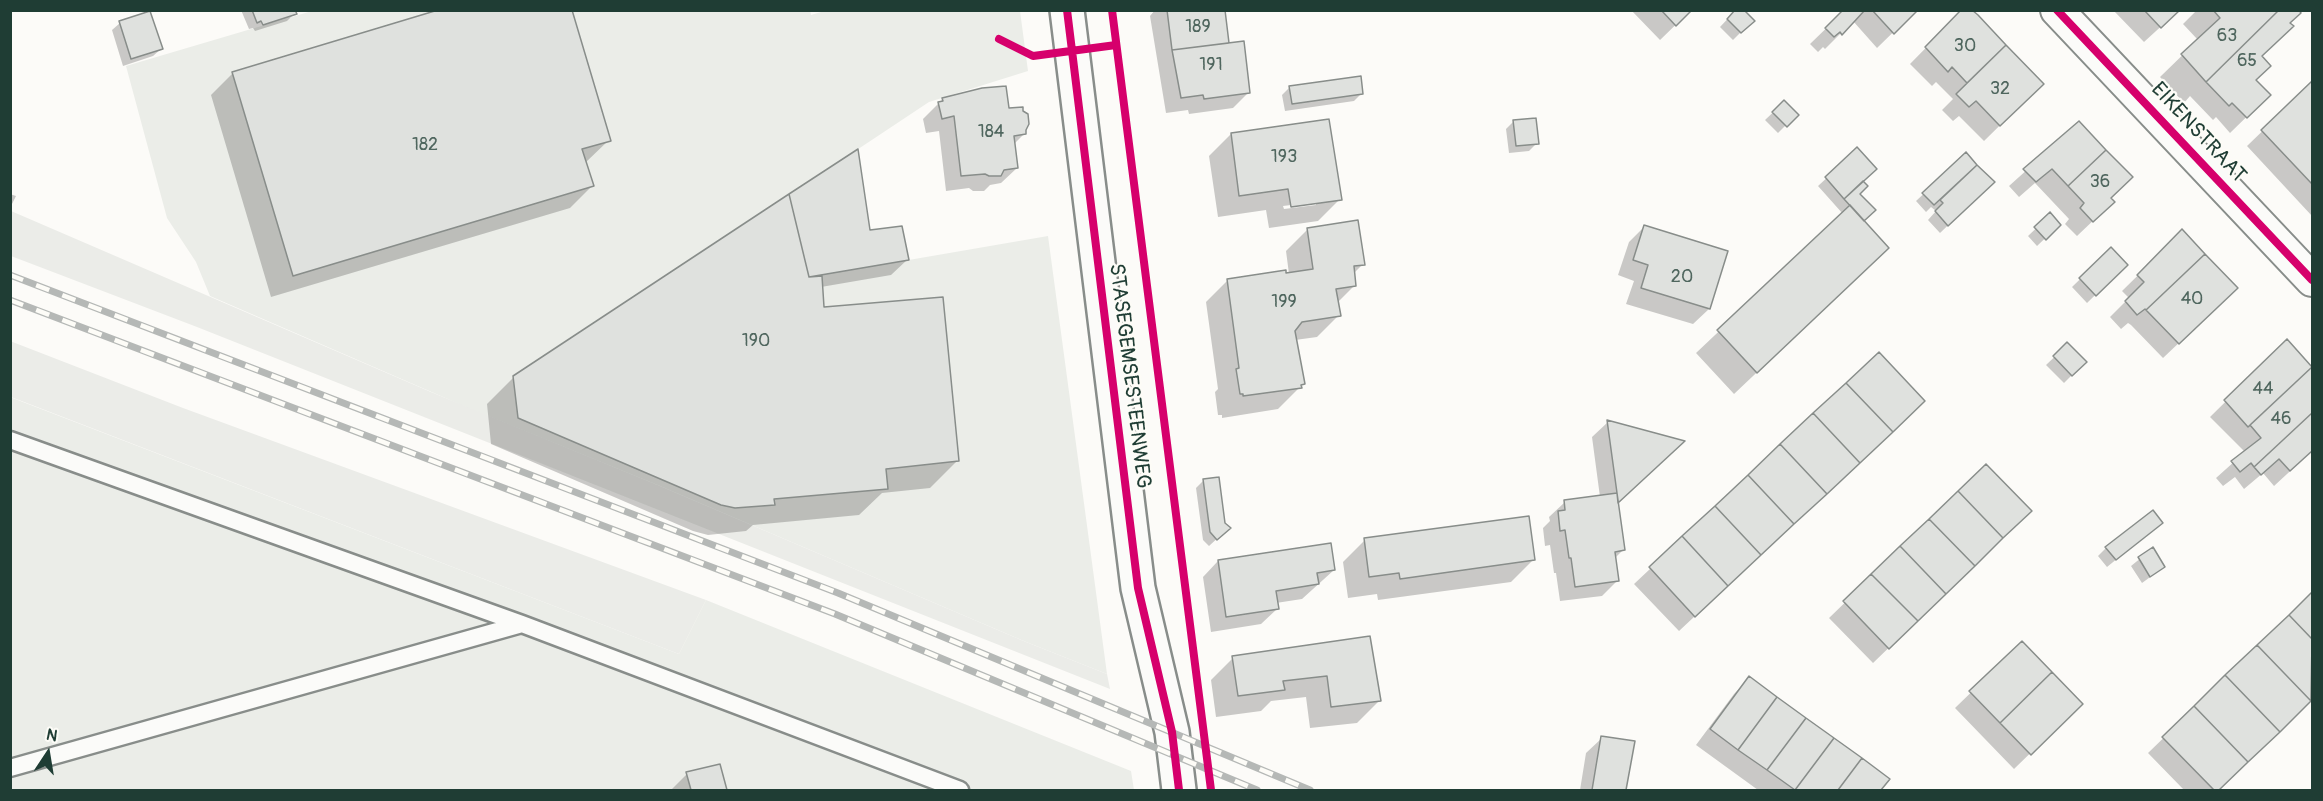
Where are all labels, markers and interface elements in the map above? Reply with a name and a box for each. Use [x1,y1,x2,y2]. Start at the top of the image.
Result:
house number: 189 [1185,16,1211,38]
house number: 63 [2217,25,2237,47]
house number: 30 [1954,35,1976,57]
house number: 65 [2237,50,2257,72]
house number: 191 [1199,54,1223,76]
street label: EIKENSTRAAT [2145,77,2251,189]
house number: 32 [1990,78,2010,100]
house number: 184 [978,121,1004,143]
house number: 182 [412,134,438,156]
house number: 193 [1271,146,1297,168]
house number: 36 [2090,171,2110,193]
street label: STASEGEMSESTEENWEG [1103,262,1155,490]
house number: 20 [1671,266,1693,288]
house number: 40 [2181,288,2203,310]
house number: 199 [1271,291,1297,313]
house number: 190 [742,330,770,352]
house number: 44 [2253,378,2273,400]
house number: 46 [2271,408,2291,430]
north arrow [18,723,78,783]
text: N [44,724,59,746]

